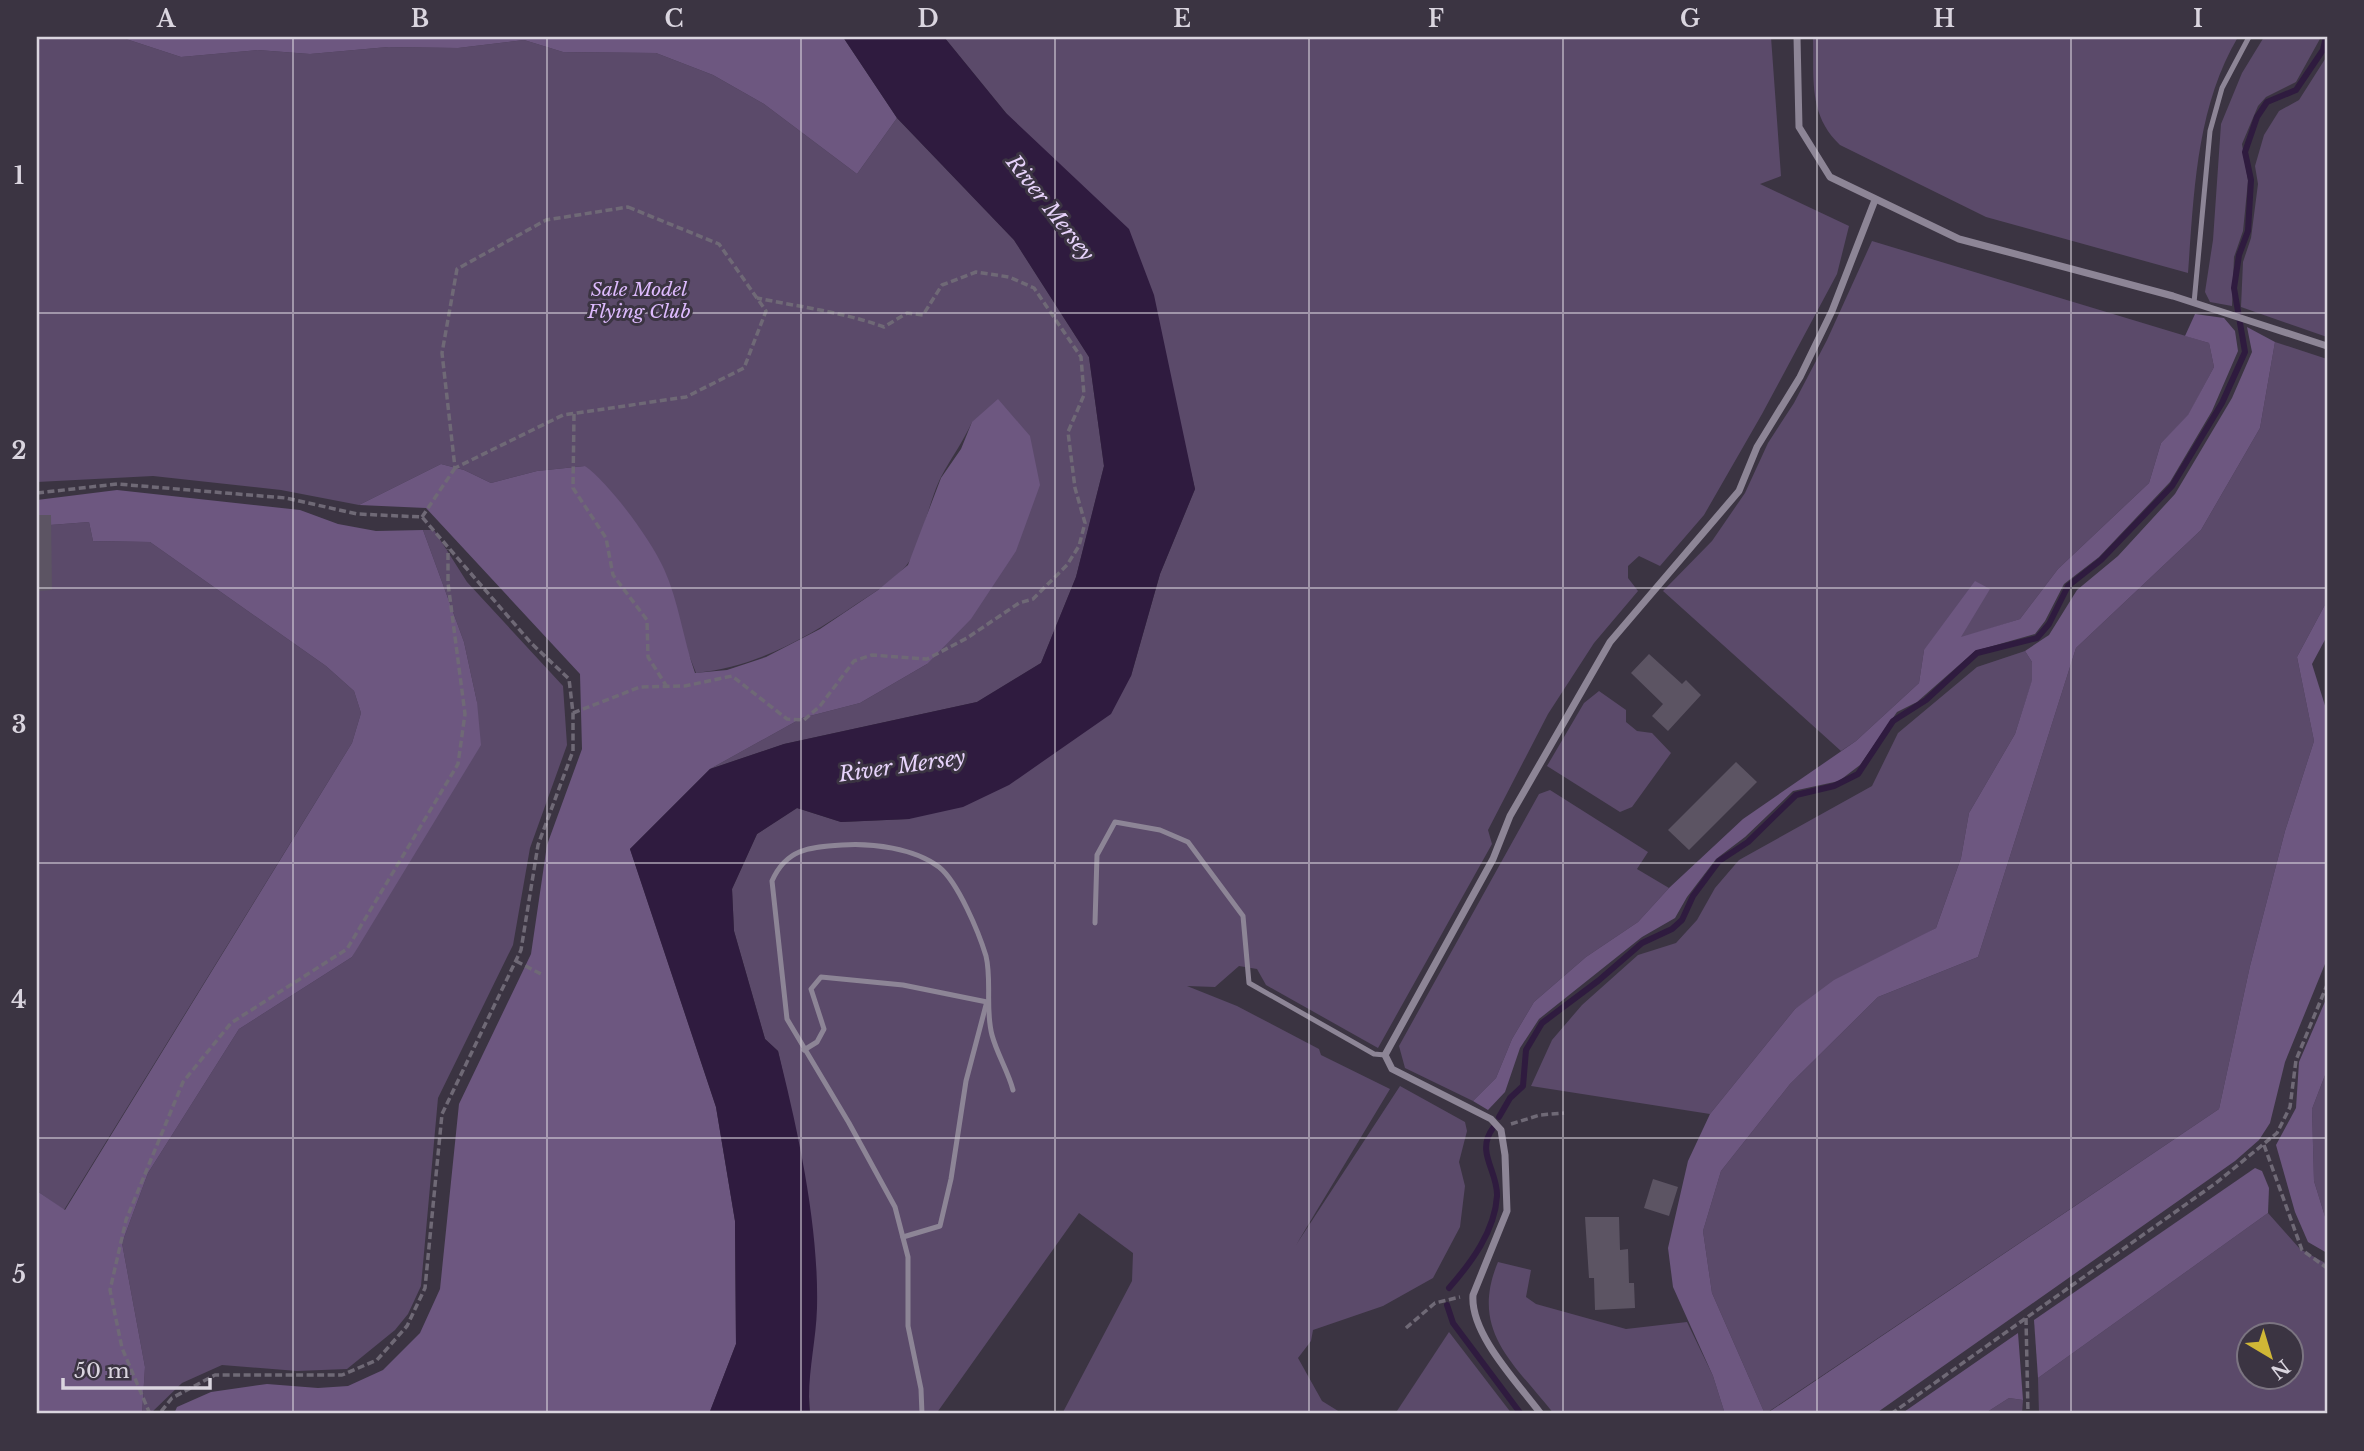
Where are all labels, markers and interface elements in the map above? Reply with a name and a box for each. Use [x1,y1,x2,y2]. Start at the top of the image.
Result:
text: A [156,5,177,33]
text: B [411,5,429,33]
text: C [665,5,683,33]
text: D [917,5,939,33]
text: E [1173,5,1191,33]
text: F [1428,5,1444,33]
text: G [1680,5,1700,33]
text: H [1933,5,1955,33]
text: I [2193,5,2203,33]
water label: River Mersey [1000,149,1100,266]
text: 1 [14,162,24,190]
park label: Sale Model Flying Club [586,278,691,323]
text: 2 [12,437,26,465]
text: 3 [12,711,26,739]
water label: River Mersey [836,744,967,788]
text: 4 [11,986,27,1014]
text: 5 [12,1261,26,1289]
north arrow [2234,1322,2304,1392]
scale bar [63,1346,210,1390]
text: N [2266,1354,2294,1384]
text: 50 m [74,1358,130,1384]

